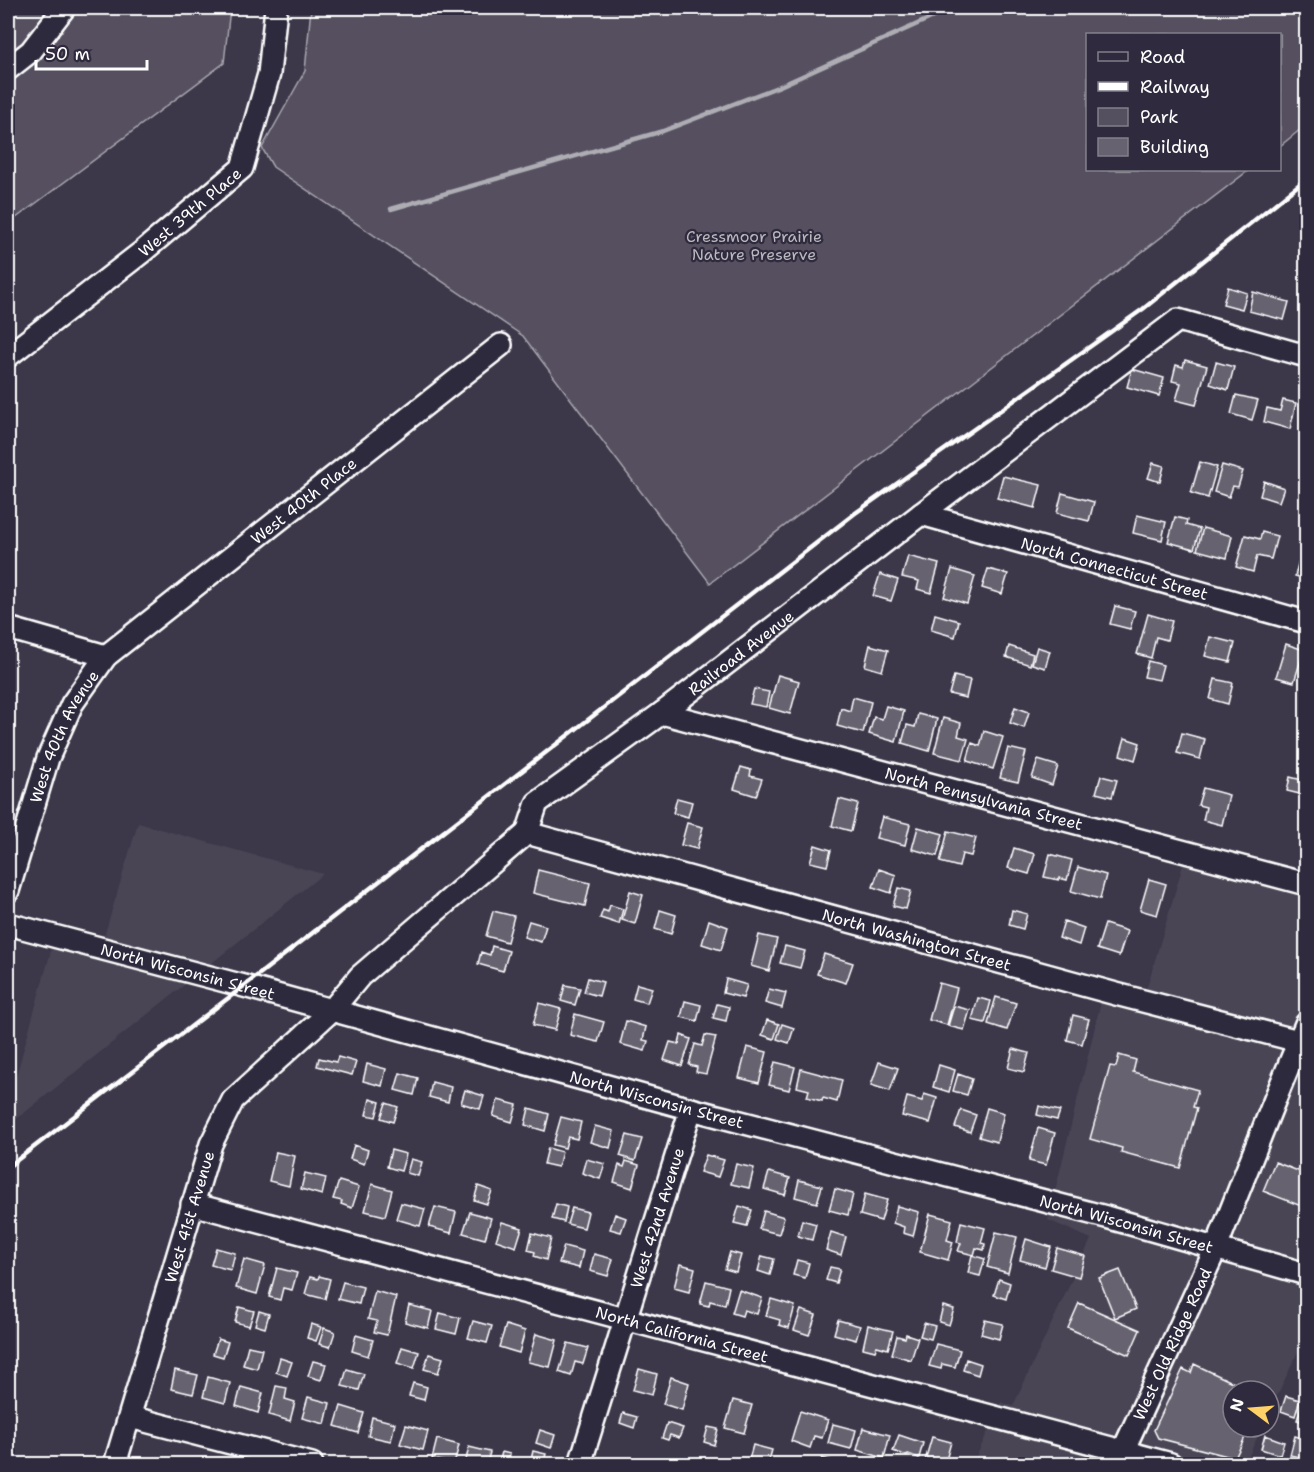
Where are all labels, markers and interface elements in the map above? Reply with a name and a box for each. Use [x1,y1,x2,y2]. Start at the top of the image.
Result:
scale bar [36,33,147,71]
legend [1086,33,1281,171]
text: 50 m [45,42,90,66]
text: Road [1140,45,1185,69]
text: Railway [1140,75,1210,99]
text: Park [1140,105,1179,129]
text: Building [1140,135,1209,159]
street label: West 39th Place [134,163,246,261]
park label: Cressmoor Prairie Nature Preserve [686,226,822,265]
street label: West 40th Place [246,452,361,549]
street label: North Connecticut Street [1019,532,1210,605]
street label: Railroad Avenue [684,605,798,700]
street label: West 40th Avenue [25,666,103,805]
street label: North Pennsylvania Street [883,762,1085,835]
street label: North Washington Street [820,904,1014,975]
street label: North Wisconsin Street [98,938,277,1005]
street label: North Wisconsin Street [567,1066,746,1133]
street label: West 42nd Avenue [625,1145,689,1291]
street label: West 41st Avenue [159,1148,219,1285]
street label: North Wisconsin Street [1037,1190,1216,1258]
street label: West Old Ridge Road [1128,1264,1216,1424]
street label: North California Street [593,1301,771,1367]
north arrow [1221,1379,1281,1439]
text: N [1225,1396,1249,1414]

